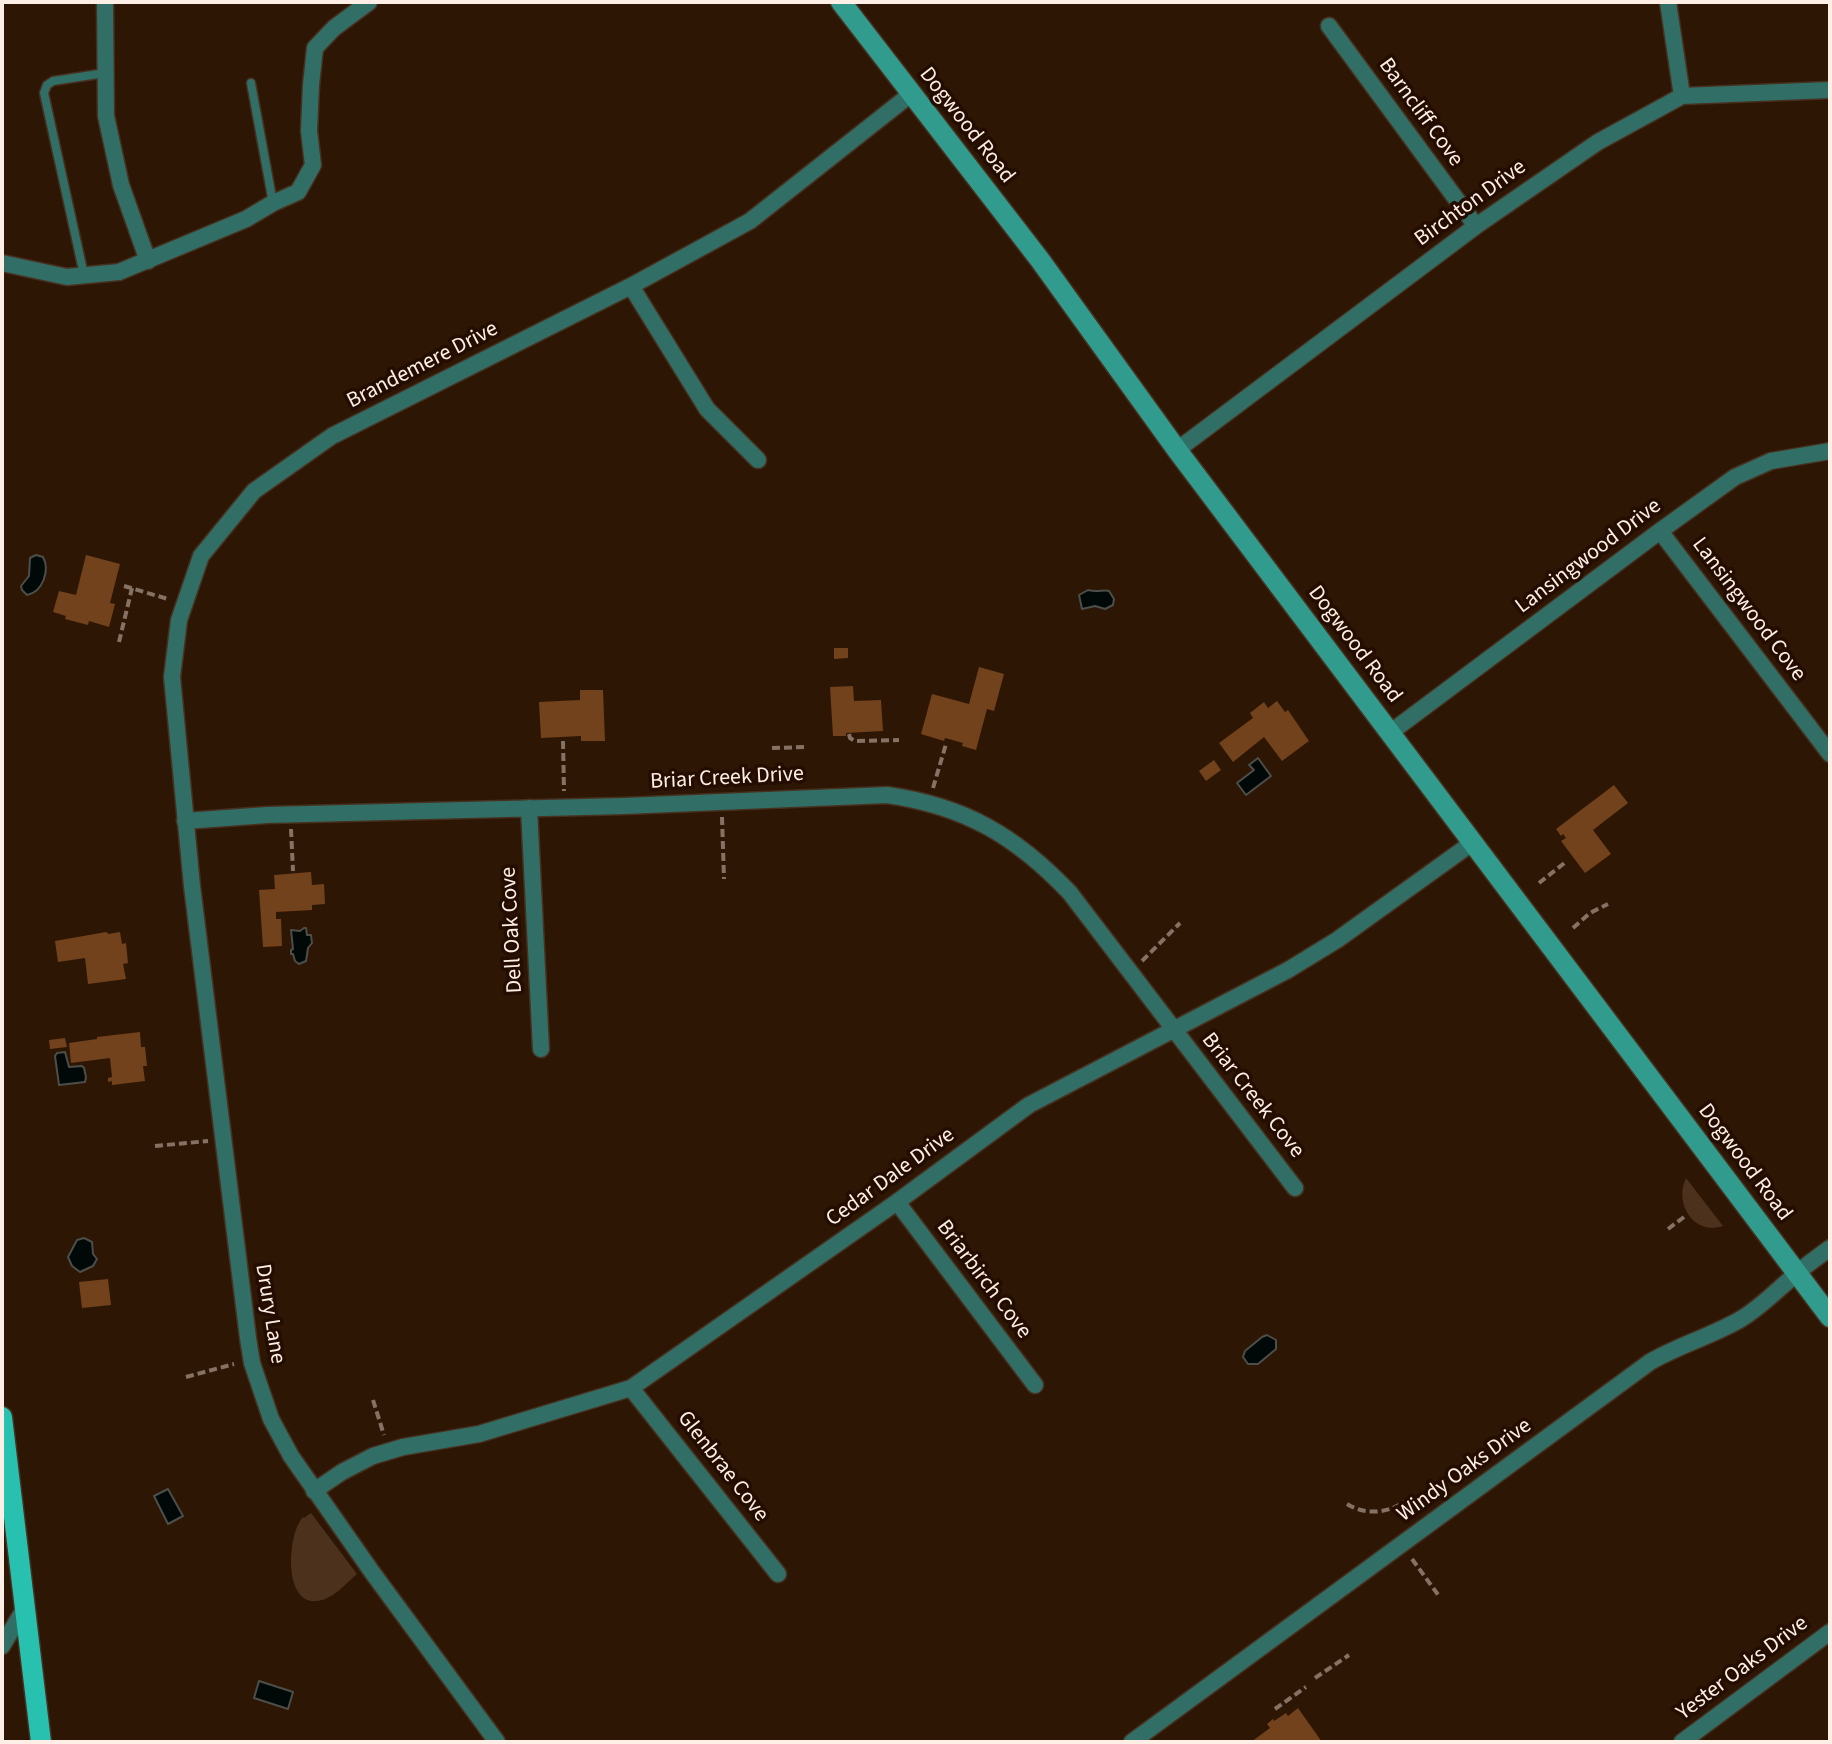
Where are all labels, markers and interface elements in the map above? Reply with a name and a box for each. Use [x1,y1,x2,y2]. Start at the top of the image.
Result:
street label: Barncliff Cove [1372,54,1468,172]
street label: Dogwood Road [913,63,1019,189]
street label: Birchton Drive [1410,155,1532,253]
street label: Brandemere Drive [343,317,503,415]
street label: Lansingwood Drive [1511,494,1667,620]
street label: Lansingwood Cove [1685,533,1811,687]
street label: Dogwood Road [1301,581,1407,709]
street label: Briar Creek Drive [649,762,805,796]
street label: Dell Oak Cove [497,866,529,994]
street label: Briar Creek Cove [1195,1028,1309,1164]
street label: Dogwood Road [1691,1099,1797,1227]
street label: Cedar Dale Drive [822,1123,960,1233]
street label: Briarbirch Cove [930,1216,1036,1344]
street label: Drury Lane [248,1262,290,1366]
street label: Glenbrae Cove [671,1406,773,1528]
street label: Windy Oaks Drive [1393,1413,1537,1529]
street label: Yester Oaks Drive [1672,1611,1814,1727]

